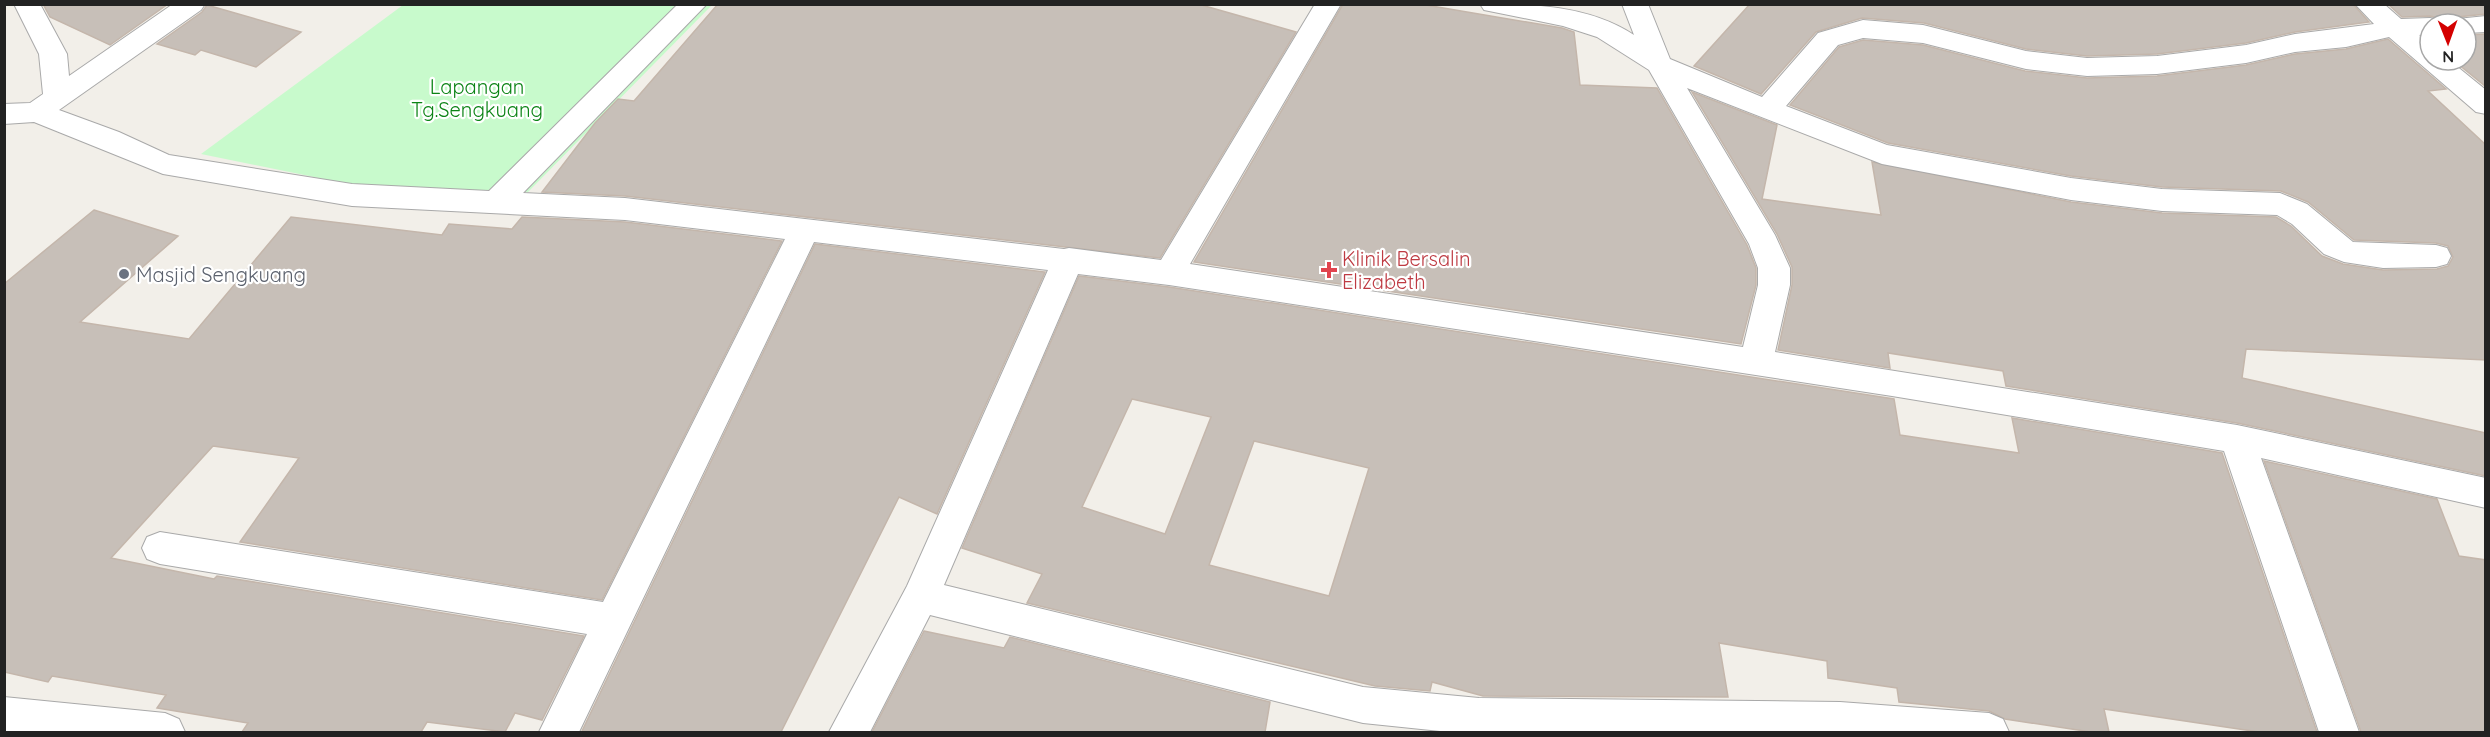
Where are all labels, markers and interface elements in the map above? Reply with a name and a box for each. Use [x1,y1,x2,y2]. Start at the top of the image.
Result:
north arrow [2418,12,2478,72]
text: N [2442,47,2454,67]
park label: Lapangan Tg.Sengkuang [411,74,543,122]
place label: Klinik Bersalin Elizabeth [1342,246,1470,294]
marker: Klinik Bersalin Elizabeth [1320,261,1338,279]
place label: Masjid Sengkuang [136,262,306,287]
marker: Masjid Sengkuang [117,267,131,281]

